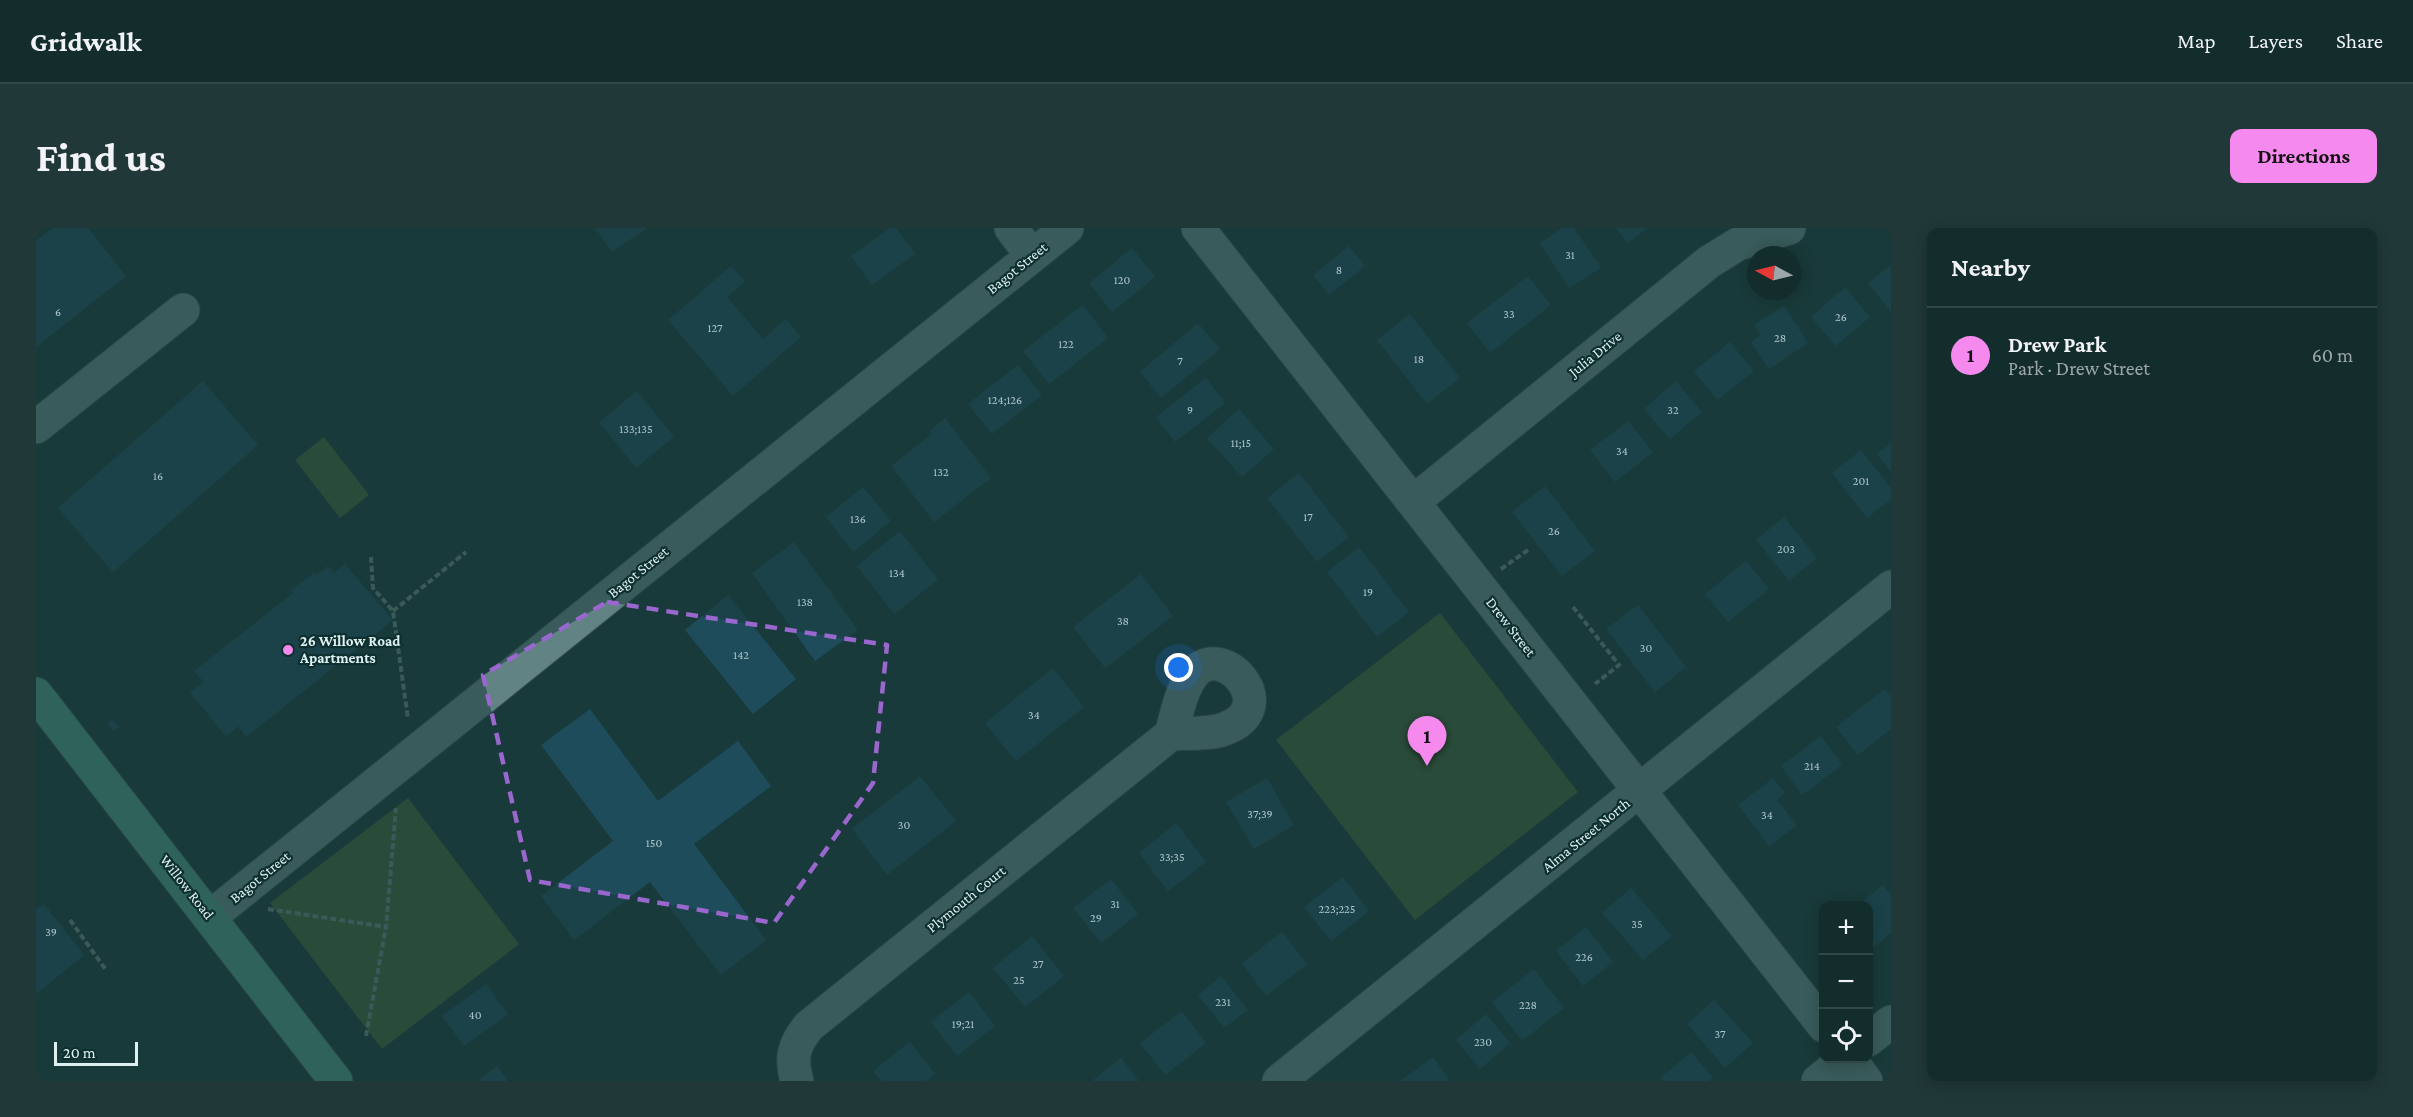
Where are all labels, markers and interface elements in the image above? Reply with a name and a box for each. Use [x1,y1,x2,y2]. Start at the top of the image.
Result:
text: Gridwalk [30,26,142,57]
text: Map [2177,29,2216,53]
text: Layers [2249,29,2303,53]
text: Share [2336,29,2383,53]
button: Directions [2230,129,2377,183]
text: Find us [36,133,166,180]
street label: Bagot Street [984,238,1052,298]
north arrow [1747,246,1801,300]
house number: 31 [1565,248,1575,262]
text: Nearby [1951,253,2030,282]
house number: 8 [1336,263,1342,277]
house number: 120 [1114,273,1130,287]
house number: 6 [55,305,61,319]
house number: 33 [1503,307,1515,321]
house number: 26 [1835,310,1847,324]
house number: 127 [707,321,723,335]
street label: Julia Drive [1564,328,1625,382]
house number: 28 [1774,331,1786,345]
text: Drew Park [2008,332,2106,357]
house number: 122 [1058,337,1074,351]
text: 1 [1967,344,1974,366]
text: 60 m [2312,344,2353,366]
house number: 18 [1414,352,1424,366]
house number: 7 [1177,354,1183,368]
text: Park · Drew Street [2008,357,2150,379]
house number: 124;126 [988,393,1022,407]
house number: 9 [1187,403,1193,417]
house number: 32 [1667,403,1679,417]
house number: 133;135 [619,422,653,436]
house number: 11;15 [1231,436,1251,450]
house number: 34 [1616,444,1628,458]
house number: 132 [933,465,949,479]
house number: 16 [153,469,163,483]
house number: 201 [1853,474,1869,488]
house number: 17 [1303,510,1313,524]
house number: 136 [850,512,866,526]
house number: 26 [1548,524,1560,538]
street label: Bagot Street [605,542,673,602]
house number: 203 [1777,542,1795,556]
house number: 134 [889,566,905,580]
house number: 19 [1363,585,1373,599]
street label: Drew Street [1483,594,1540,661]
house number: 138 [797,595,813,609]
house number: 38 [1117,614,1129,628]
place label: 26 Willow Road Apartments [299,633,401,666]
house number: 30 [1640,641,1652,655]
marker: 26 Willow Road Apartments [281,643,295,657]
house number: 142 [733,648,749,662]
your location [1164,653,1193,682]
house number: 34 [1028,708,1040,722]
pin: 1 [1408,716,1446,766]
house number: 214 [1804,759,1820,773]
street label: Alma Street North [1539,795,1633,875]
house number: 37;39 [1247,807,1273,821]
house number: 34 [1761,808,1773,822]
house number: 30 [898,818,910,832]
house number: 150 [646,836,662,850]
street label: Bagot Street [227,847,295,907]
house number: 33;35 [1159,850,1185,864]
street label: Willow Road [157,852,217,922]
street label: Plymouth Court [924,862,1010,936]
house number: 31 [1110,897,1120,911]
map controls [1819,901,1873,1063]
button: + [1819,901,1873,955]
house number: 223;225 [1319,902,1355,916]
house number: 29 [1090,911,1102,925]
house number: 35 [1631,917,1643,931]
house number: 39 [45,925,57,939]
house number: 226 [1575,950,1593,964]
button: − [1819,955,1873,1009]
house number: 27 [1032,957,1044,971]
house number: 25 [1013,973,1025,987]
house number: 231 [1215,995,1231,1009]
house number: 228 [1519,998,1537,1012]
house number: 40 [469,1008,482,1022]
button: locate [1819,1009,1873,1063]
house number: 19;21 [952,1017,974,1031]
house number: 37 [1714,1027,1726,1041]
house number: 230 [1474,1035,1492,1049]
scale bar [54,1039,138,1066]
text: 20 m [63,1044,96,1061]

